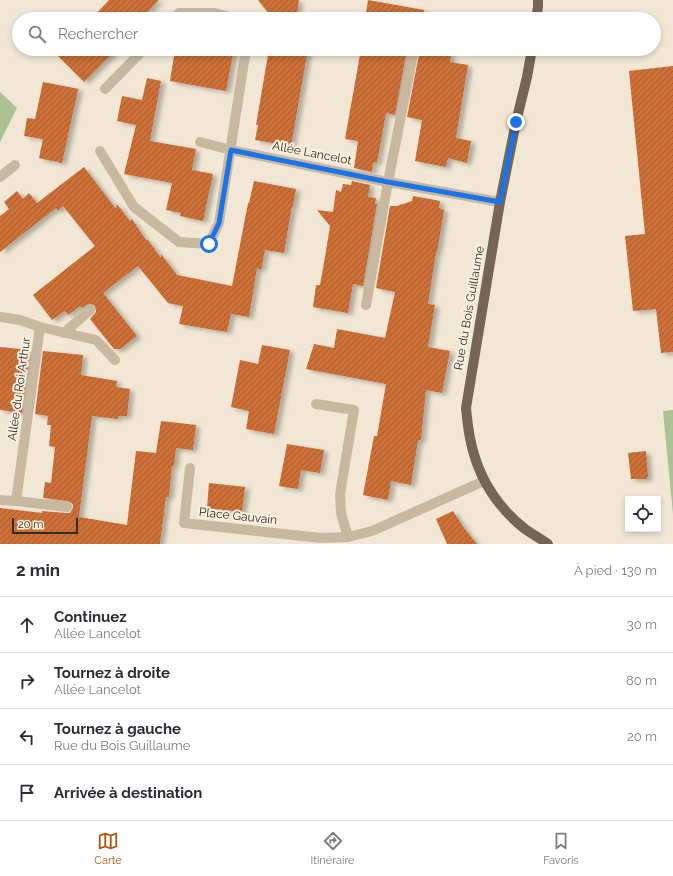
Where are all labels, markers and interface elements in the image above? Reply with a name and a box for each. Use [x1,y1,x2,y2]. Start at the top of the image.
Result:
search box [12,12,661,56]
icon: search [26,23,48,45]
text: Rechercher [58,25,138,43]
route end [507,113,525,131]
street label: Allée Lancelot [271,138,353,168]
route start [200,235,218,253]
street label: Rue du Bois Guillaume [451,245,487,371]
street label: Allée du Roi Arthur [5,336,33,442]
map controls [625,496,661,532]
button: locate [625,496,661,532]
street label: Place Gauvain [198,505,278,527]
scale bar [12,516,78,535]
text: 20 m [18,518,43,531]
text: 2 min [16,560,60,580]
text: À pied · 130 m [574,563,657,578]
text: Continuez [54,608,127,626]
icon: ahead [16,614,38,636]
text: 30 m [627,617,657,632]
text: Allée Lancelot [54,626,141,641]
text: Tournez à droite [54,664,170,682]
icon: right [16,670,38,692]
text: 80 m [626,673,657,688]
text: Allée Lancelot [54,682,141,697]
text: Tournez à gauche [54,720,181,738]
icon: left [16,726,38,748]
text: 20 m [627,729,657,744]
text: Rue du Bois Guillaume [54,738,190,753]
icon: arrive [16,782,38,804]
text: Arrivée à destination [54,784,202,802]
tab: Carte [94,830,122,867]
tab: Itinéraire [311,830,355,867]
tab: Favoris [543,830,579,867]

